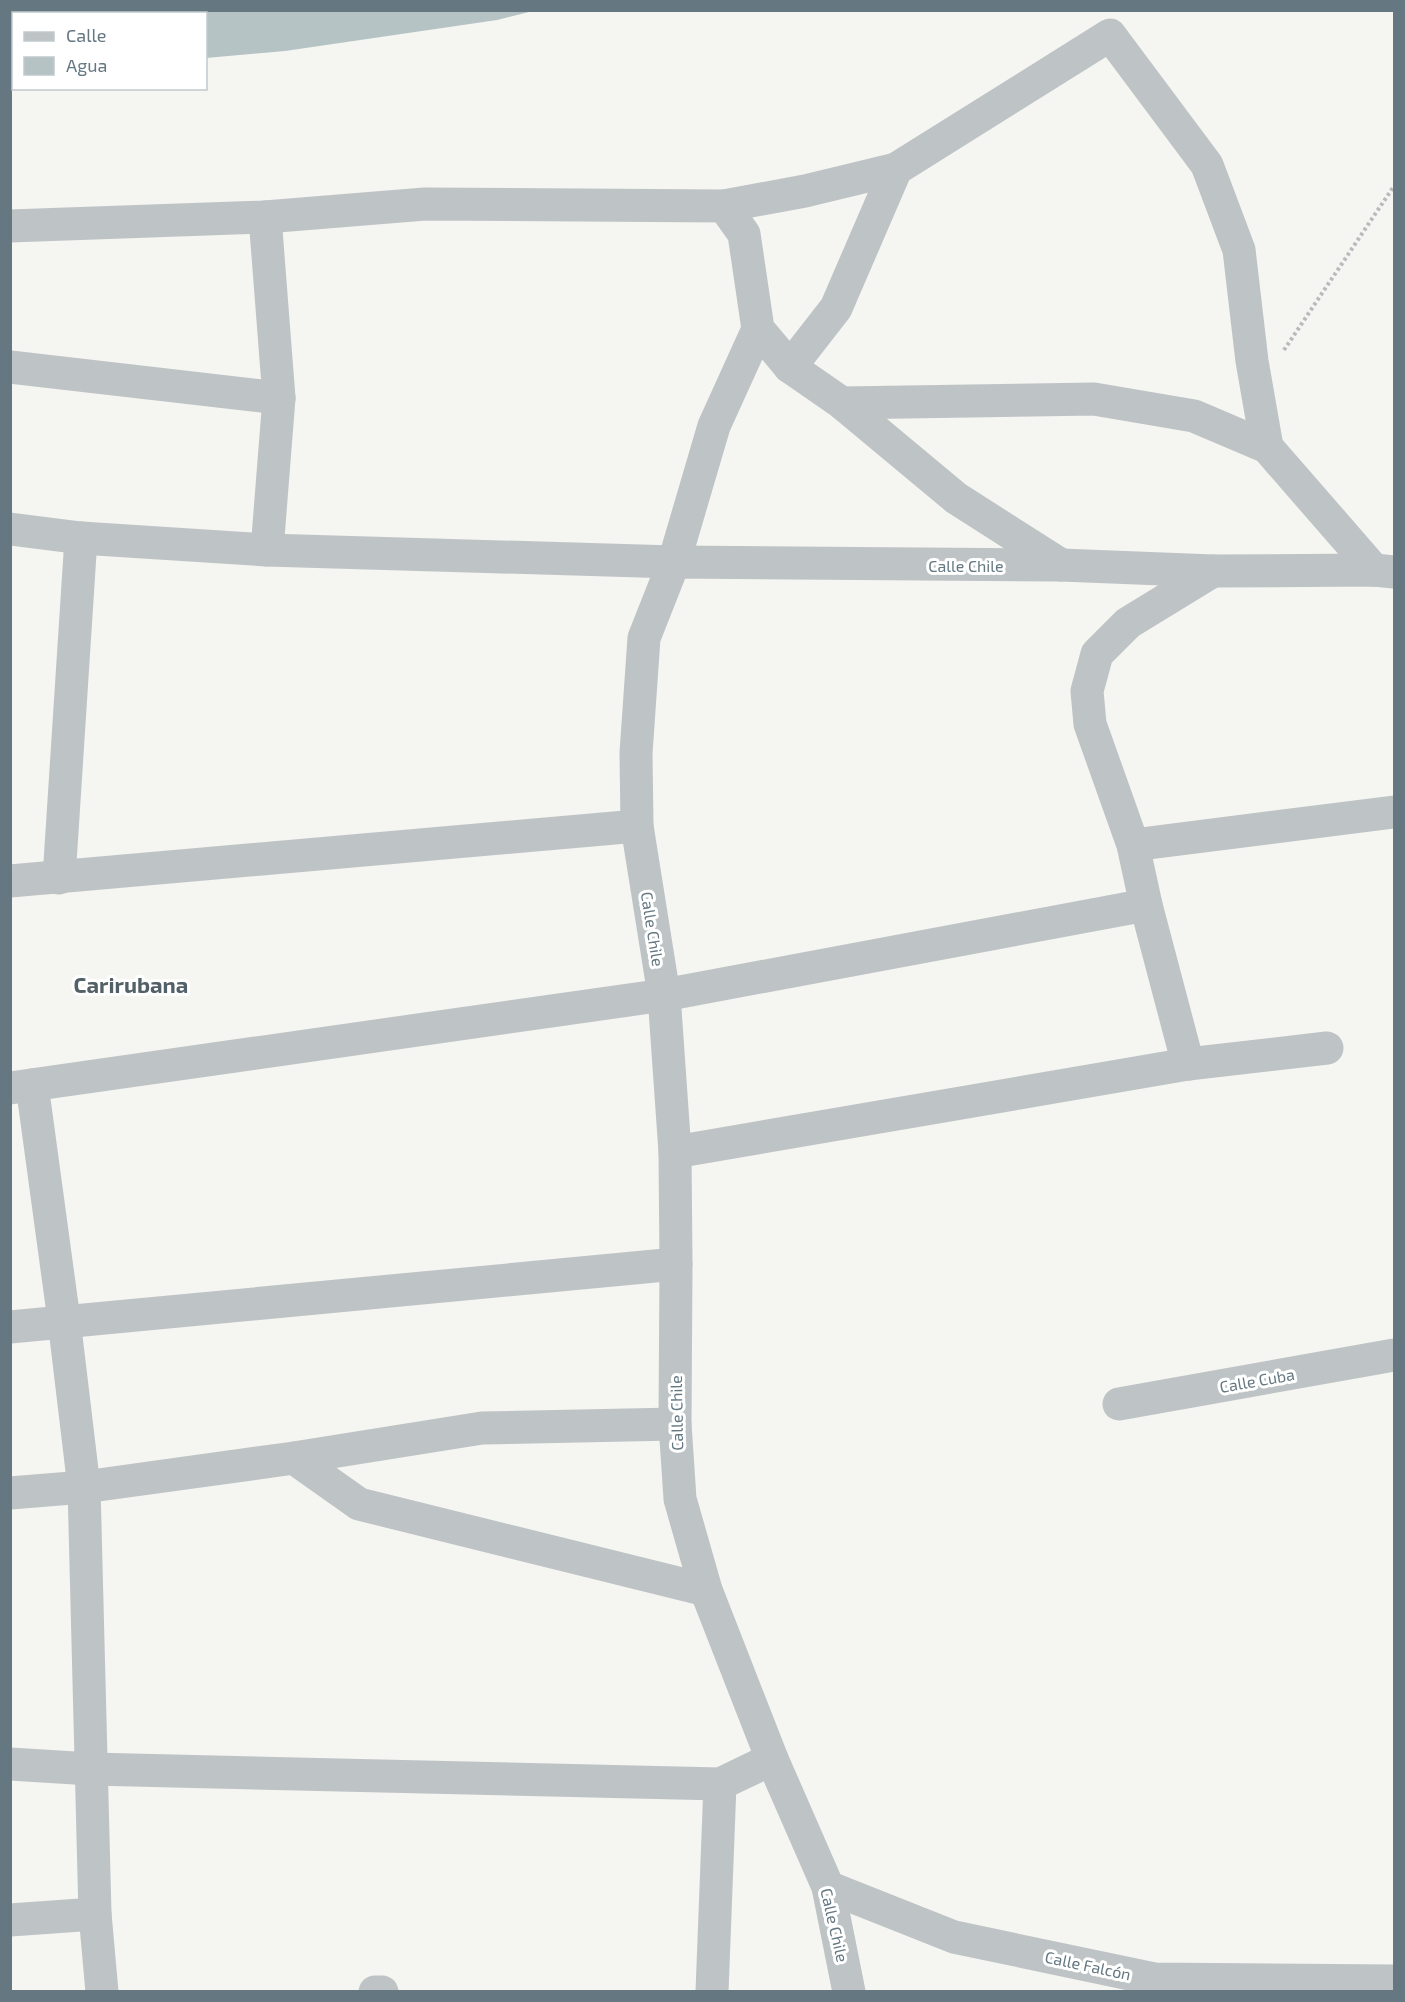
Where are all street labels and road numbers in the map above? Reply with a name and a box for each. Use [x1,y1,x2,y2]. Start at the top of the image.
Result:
street label: Calle Chile [928,556,1004,575]
street label: Calle Chile [638,890,668,968]
street label: Calle Cuba [1218,1364,1296,1396]
street label: Calle Chile [666,1375,686,1451]
street label: Calle Chile [817,1886,853,1964]
street label: Calle Falcón [1043,1947,1133,1983]

